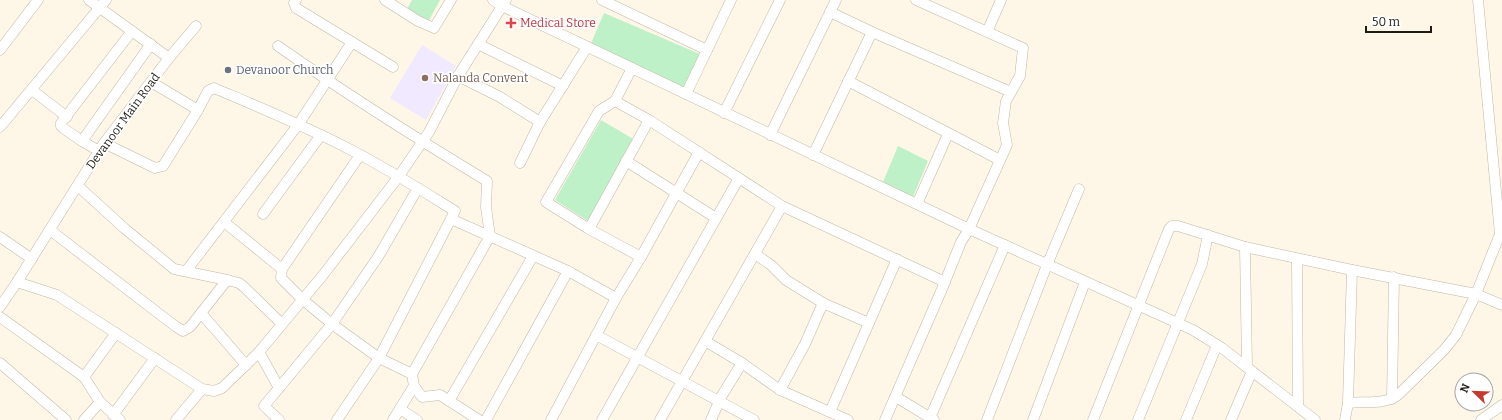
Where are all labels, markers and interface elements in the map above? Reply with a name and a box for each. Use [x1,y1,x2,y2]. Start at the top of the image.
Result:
scale bar [1366,8,1431,34]
text: 50 m [1372,15,1401,29]
place label: Medical Store [520,16,596,30]
marker: Medical Store [505,17,517,29]
place label: Devanoor Church [236,63,334,77]
marker: Devanoor Church [223,65,233,75]
street label: Devanoor Main Road [83,70,163,172]
place label: Nalanda Convent [433,71,529,85]
marker: Nalanda Convent [420,73,430,83]
north arrow [1454,372,1494,412]
text: N [1458,381,1473,395]

